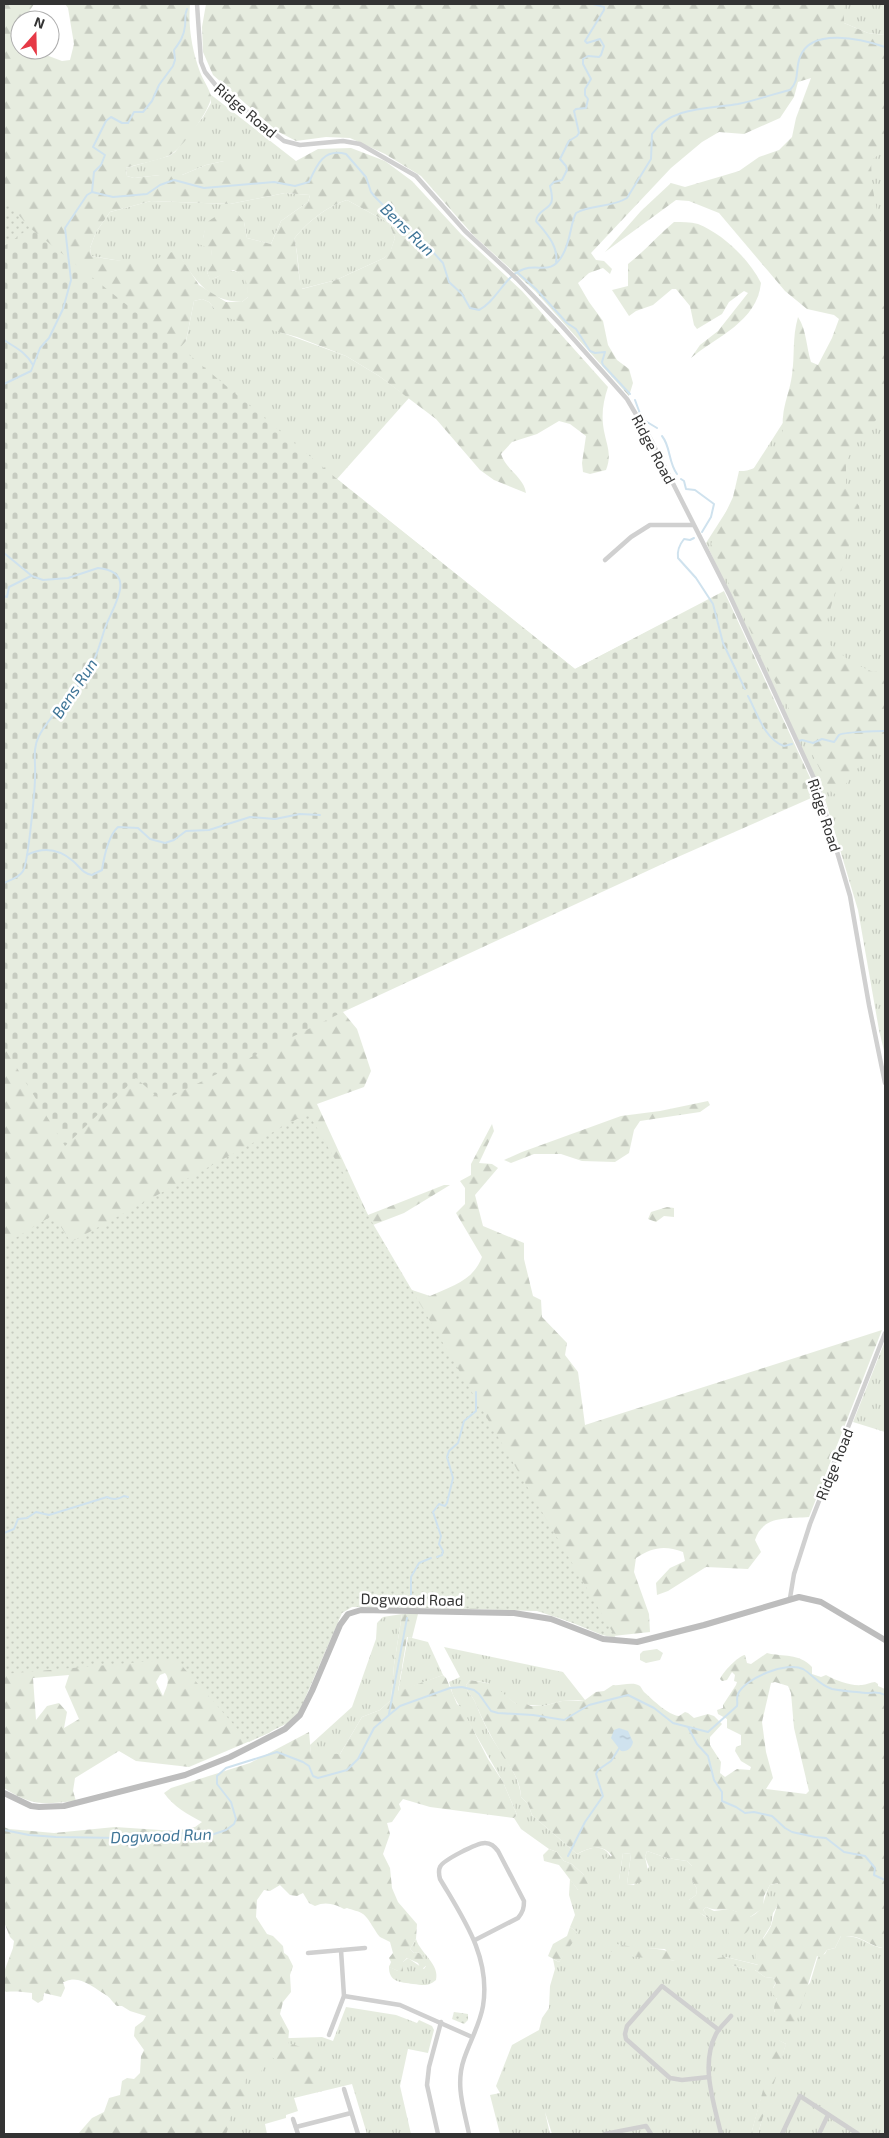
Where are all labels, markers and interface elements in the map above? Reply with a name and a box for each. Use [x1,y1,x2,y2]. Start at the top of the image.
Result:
north arrow [10,10,60,60]
text: N [32,13,47,32]
street label: Ridge Road [211,79,281,141]
water label: Bens Run [377,199,439,259]
street label: Ridge Road [628,411,680,487]
water label: Bens Run [47,655,101,721]
street label: Ridge Road [805,776,845,854]
street label: Ridge Road [811,1425,857,1503]
street label: Dogwood Road [360,1589,464,1609]
water label: Dogwood Run [110,1824,212,1846]

